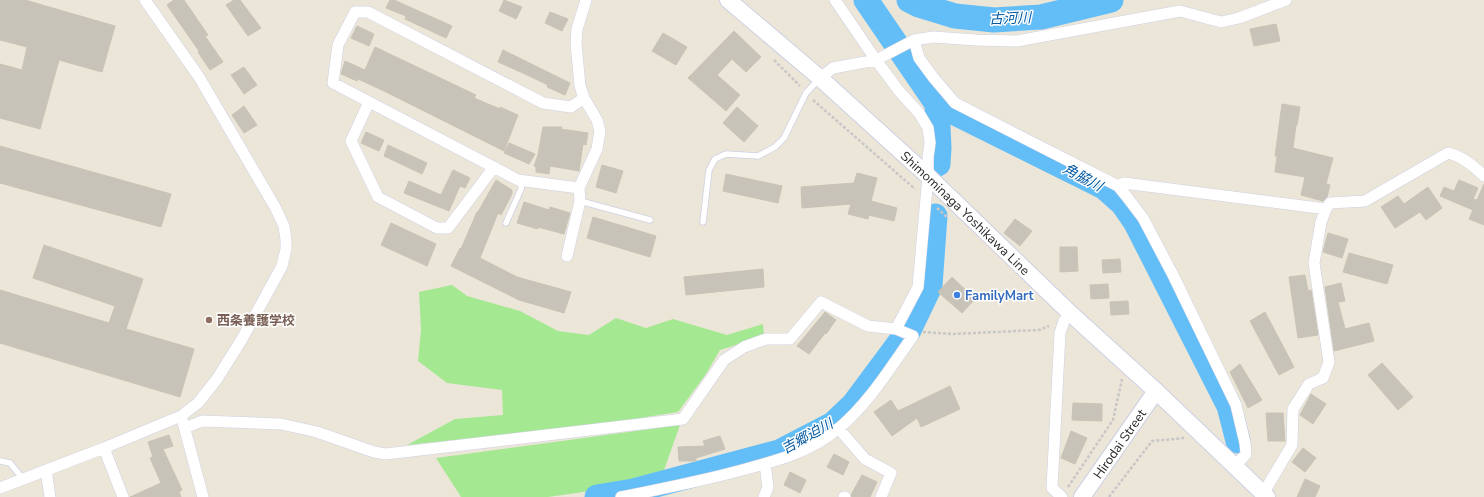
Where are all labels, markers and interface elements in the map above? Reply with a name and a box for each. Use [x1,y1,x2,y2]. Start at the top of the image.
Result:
water label: 古河川 [989,8,1033,29]
street label: Shimominaga Yoshikawa Line [896,147,1033,280]
water label: 角脇川 [1060,159,1108,197]
place label: FamilyMart [965,287,1035,305]
marker: FamilyMart [952,290,962,300]
place label: 西条養護学校 [217,312,295,330]
marker: 西条養護学校 [204,315,214,325]
street label: Hirodai Street [1089,405,1151,483]
water label: 吉郷迫川 [778,414,838,458]

